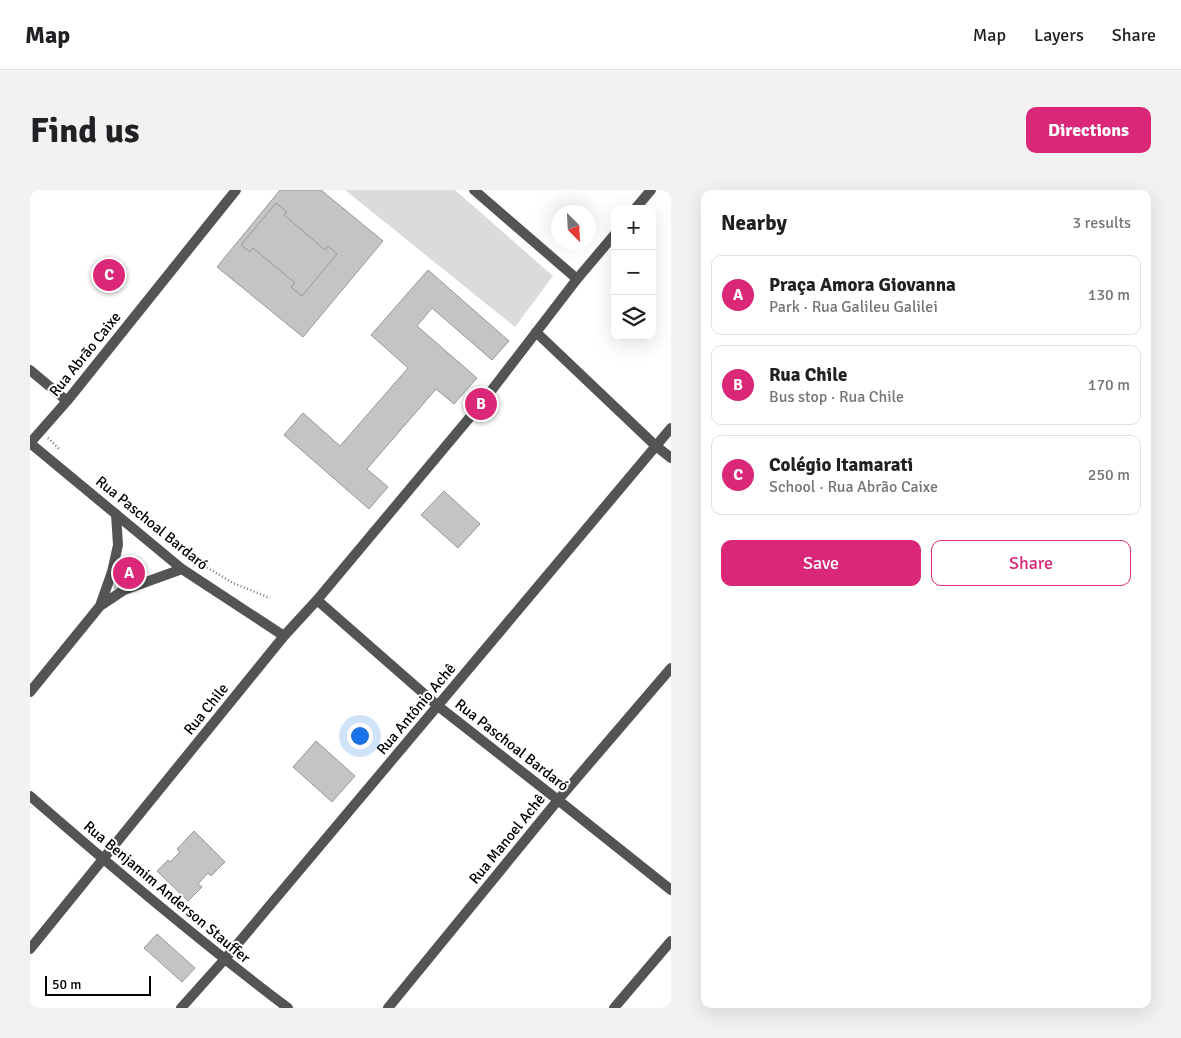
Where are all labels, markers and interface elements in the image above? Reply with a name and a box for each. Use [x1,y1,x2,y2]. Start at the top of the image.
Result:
text: Map [25,20,70,50]
text: Map [973,24,1006,46]
text: Layers [1034,24,1084,46]
text: Share [1112,24,1156,46]
button: Directions [1026,107,1151,153]
text: Find us [30,109,140,152]
north arrow [551,205,596,250]
map controls [611,205,656,340]
button: + [611,205,656,250]
text: Nearby [721,210,787,236]
text: 3 results [1072,213,1131,233]
button: − [611,250,656,295]
pin: C [93,256,125,294]
text: Praça Amora Giovanna [769,273,956,297]
text: A [733,285,743,305]
text: 130 m [1088,285,1130,305]
button: layers [611,295,656,340]
text: Park · Rua Galileu Galilei [769,297,938,317]
street label: Rua Abrão Caixe [45,308,125,400]
text: Rua Chile [769,363,847,387]
text: B [733,375,743,395]
text: 170 m [1088,375,1130,395]
pin: B [465,385,497,423]
text: Bus stop · Rua Chile [769,387,904,407]
text: Colégio Itamarati [769,453,913,477]
text: C [733,465,743,485]
text: 250 m [1088,465,1130,485]
street label: Rua Paschoal Bardaró [92,472,212,574]
text: School · Rua Abrão Caixe [769,477,938,497]
button: Save [721,540,921,586]
button: Share [931,540,1131,586]
pin: A [113,554,145,592]
street label: Rua Antônio Achê [373,660,459,758]
street label: Rua Chile [180,680,232,738]
street label: Rua Paschoal Bardaró [452,695,573,795]
your location [347,723,373,749]
street label: Rua Manoel Achê [465,790,549,888]
street label: Rua Benjamim Anderson Stauffer [80,817,254,967]
scale bar [45,973,151,996]
text: 50 m [52,976,81,993]

